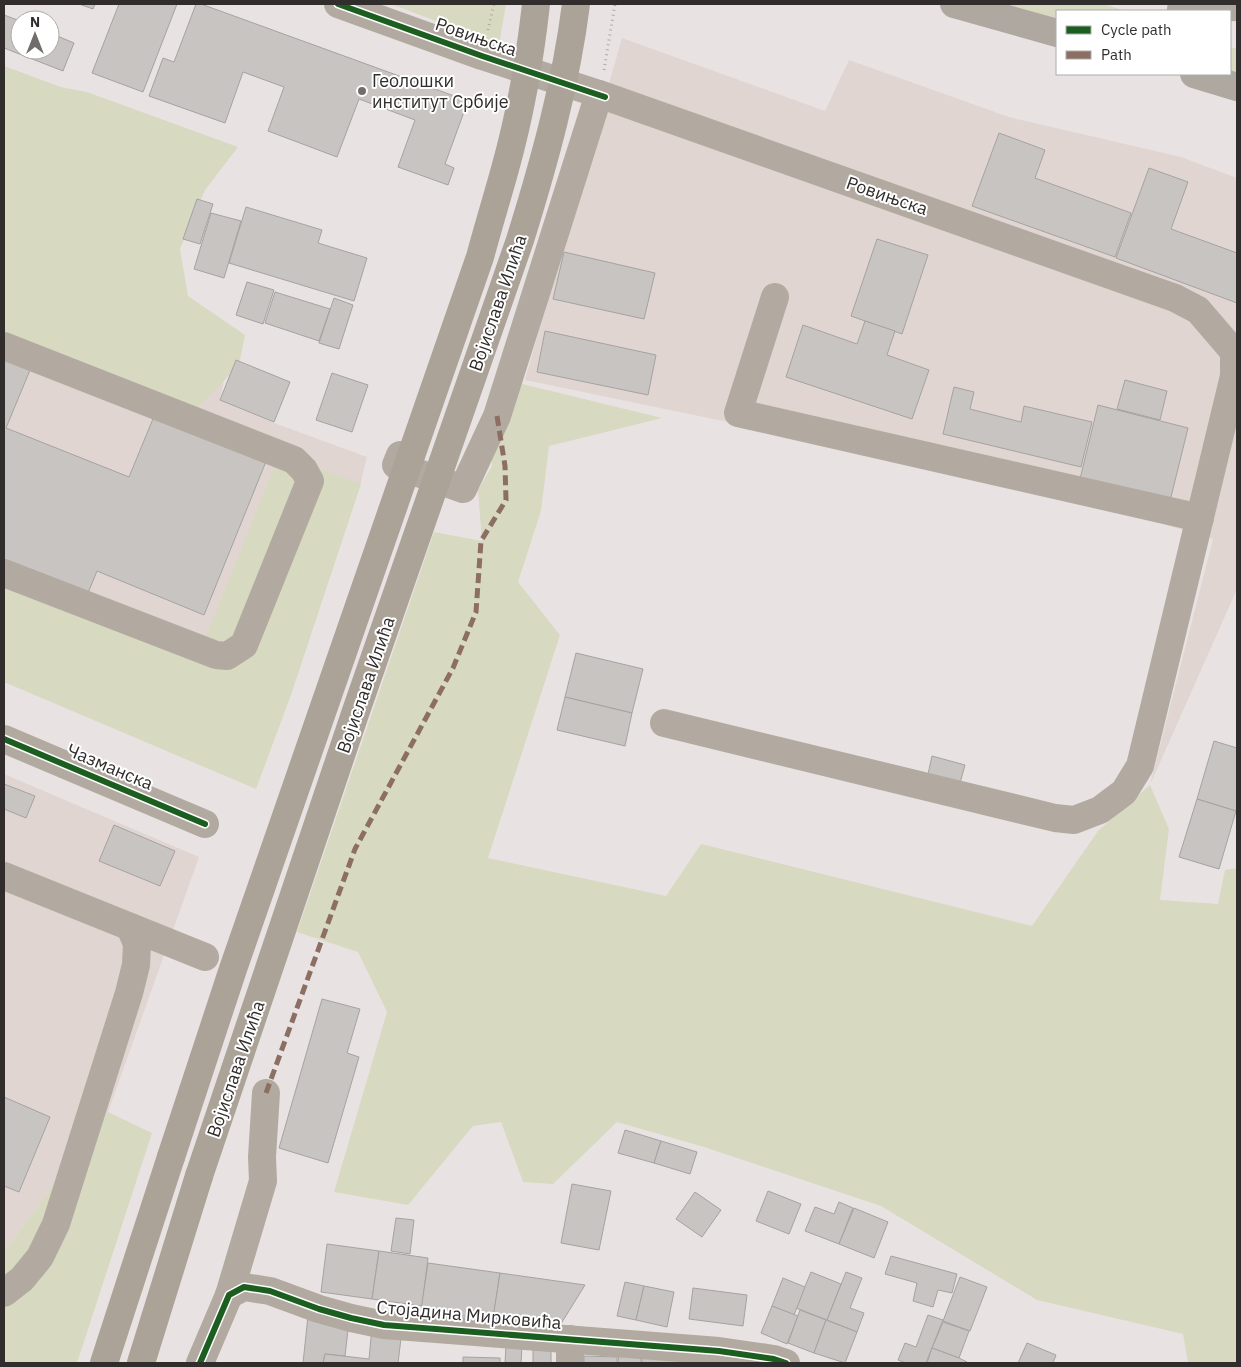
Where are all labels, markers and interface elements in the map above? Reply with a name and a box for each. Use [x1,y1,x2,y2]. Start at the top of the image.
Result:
north arrow [10,10,60,60]
legend [1056,10,1231,75]
street label: Ровињска [432,12,520,61]
text: N [30,13,40,31]
text: Cycle path [1101,20,1172,39]
text: Path [1101,45,1132,64]
place label: Геолошки институт Србије [372,69,509,113]
marker: Геолошки институт Србије [356,85,368,97]
street label: Ровињска [843,171,931,220]
street label: Војислава Илића [463,231,532,374]
street label: Војислава Илића [331,613,400,756]
street label: Чазманска [64,738,157,795]
street label: Војислава Илића [201,997,270,1140]
street label: Стојадина Мирковића [376,1295,563,1334]

